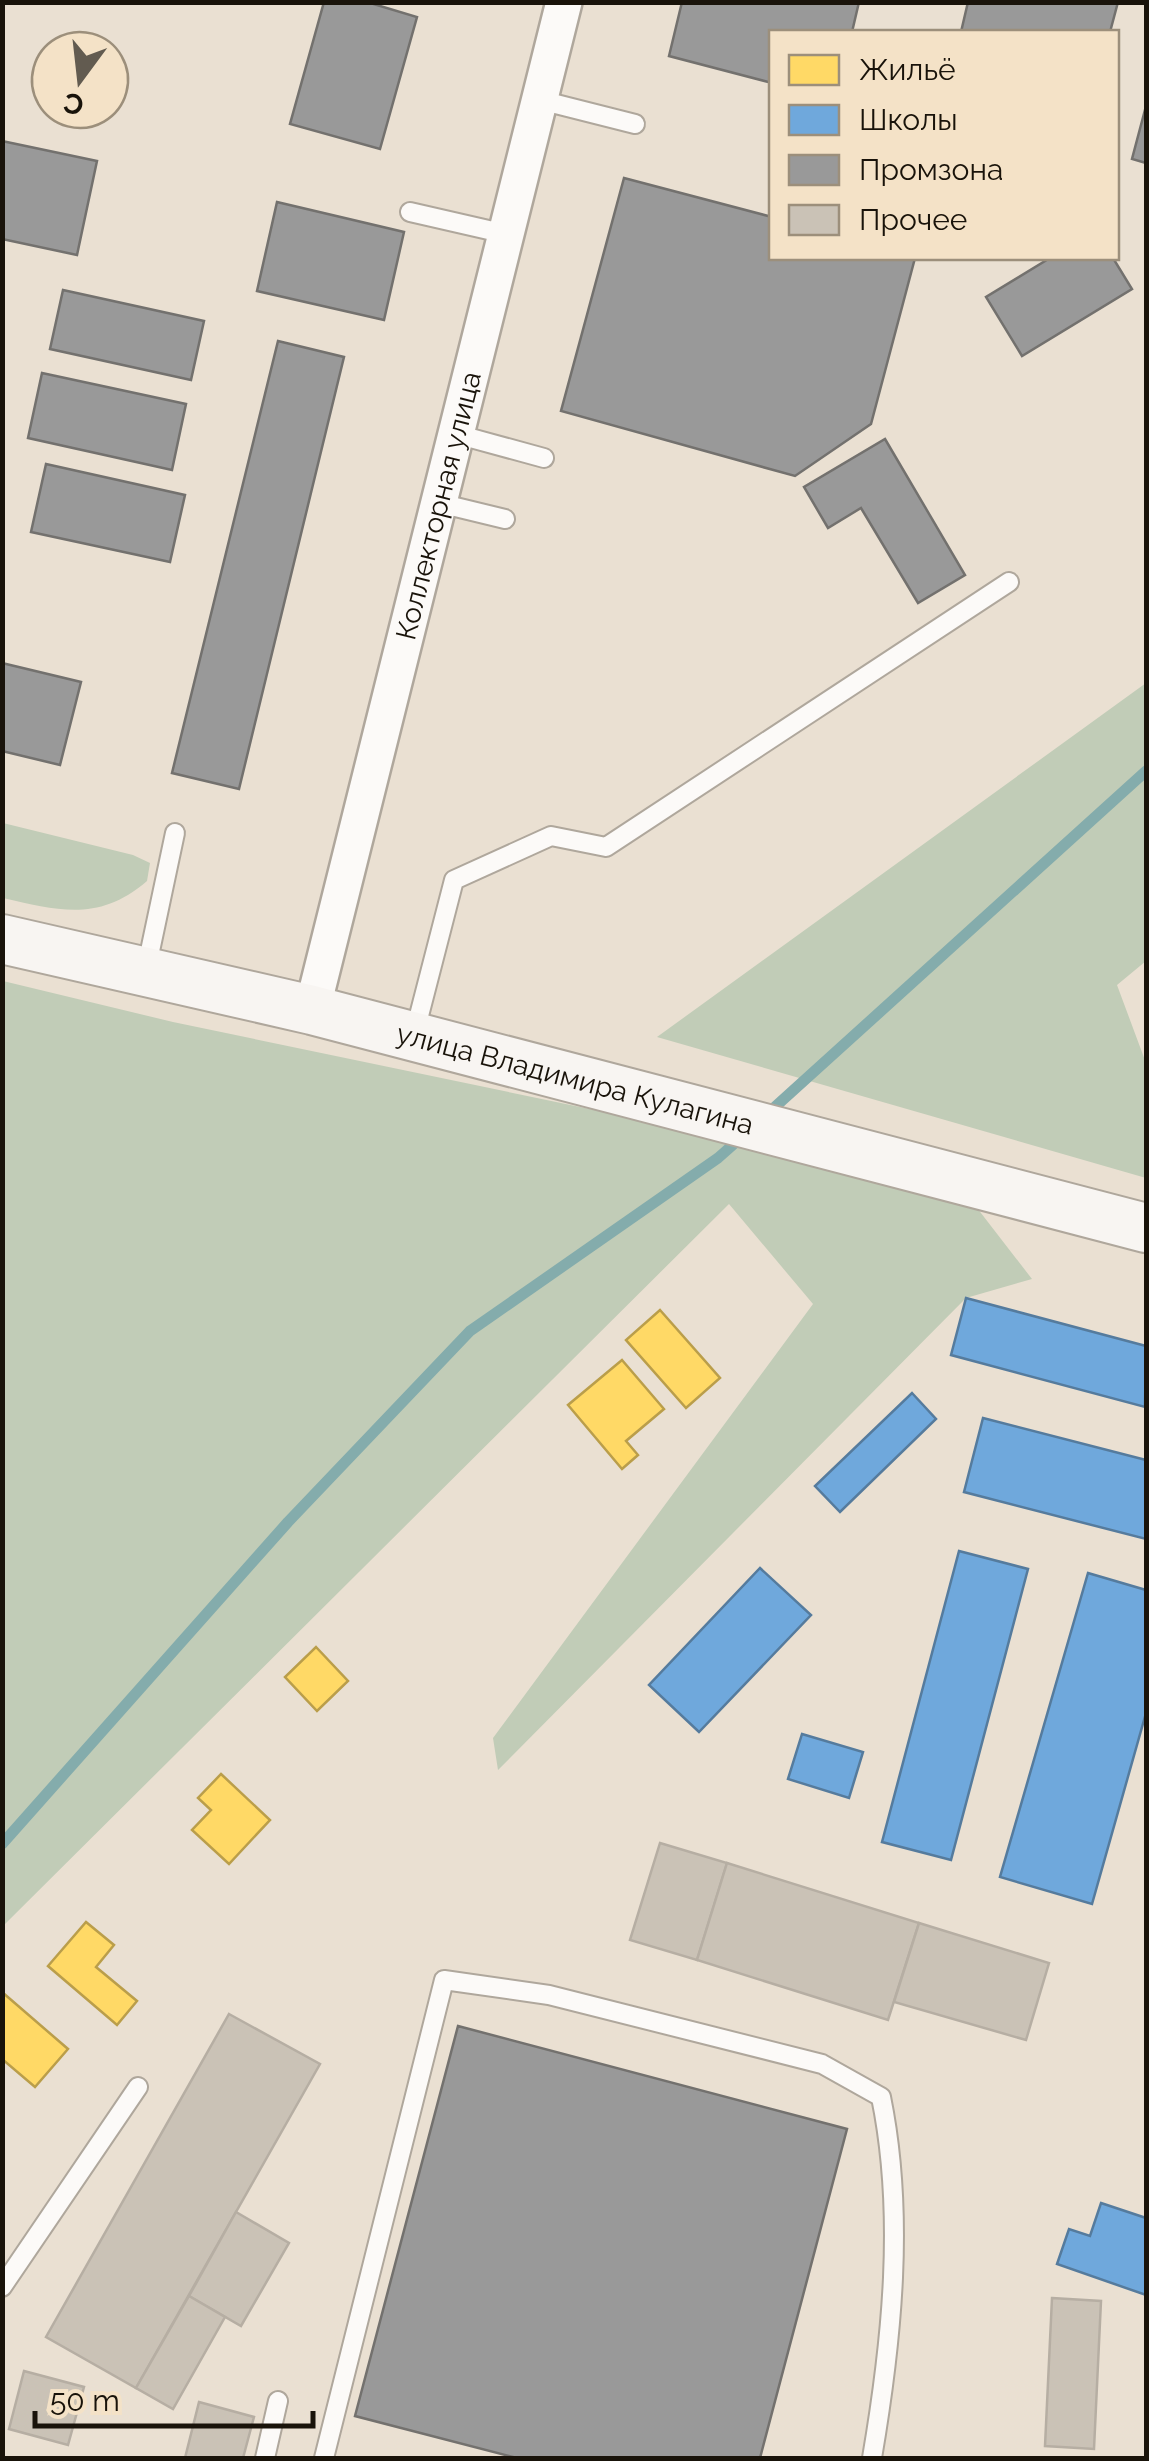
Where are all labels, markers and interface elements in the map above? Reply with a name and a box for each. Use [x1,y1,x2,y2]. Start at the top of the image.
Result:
north arrow [30,30,130,130]
legend [769,30,1119,260]
text: Жильё [859,52,956,87]
text: С [60,85,87,122]
text: Школы [859,102,958,137]
text: Промзона [859,152,1003,187]
text: Прочее [859,202,967,237]
street label: Коллекторная улица [389,368,488,643]
street label: улица Владимира Кулагина [393,1017,757,1142]
scale bar [35,2366,312,2428]
text: 50 m [50,2383,120,2418]

